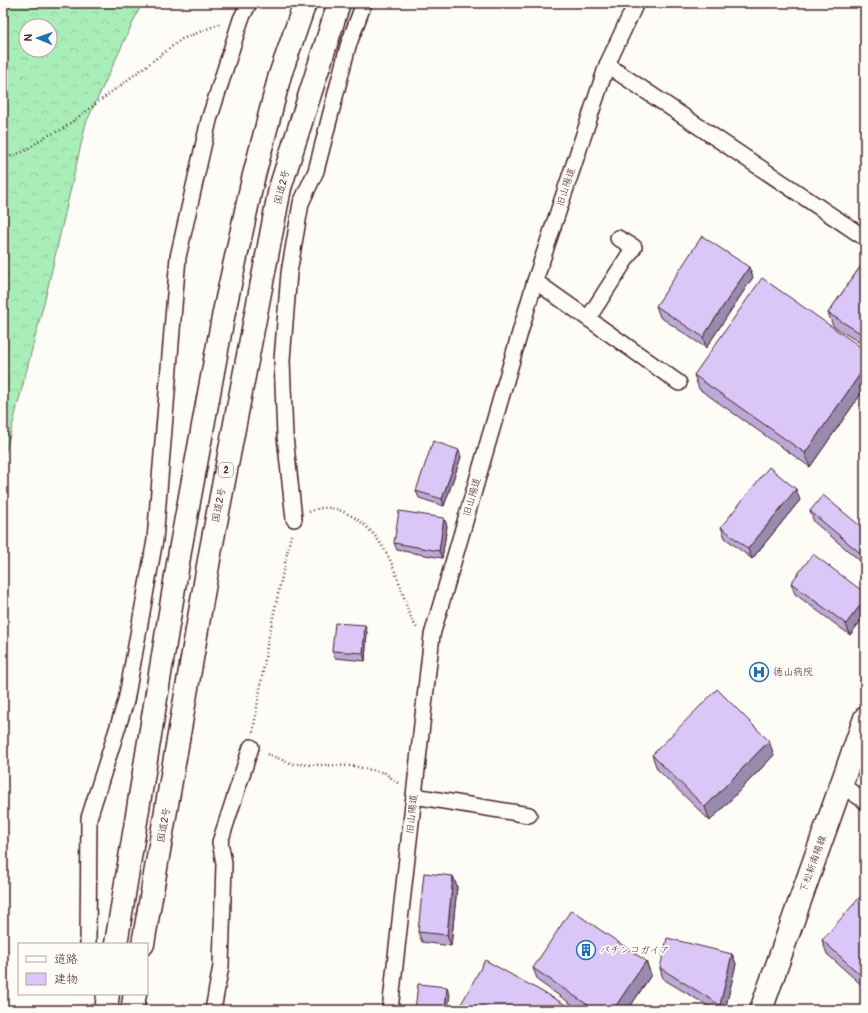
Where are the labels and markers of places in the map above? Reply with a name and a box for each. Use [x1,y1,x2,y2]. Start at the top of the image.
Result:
hospital icon: 徳山病院 [748,661,770,683]
place label: 徳山病院 [773,666,813,678]
building icon: パチンコガイア [575,939,597,961]
place label: パチンコガイア [600,944,670,956]

